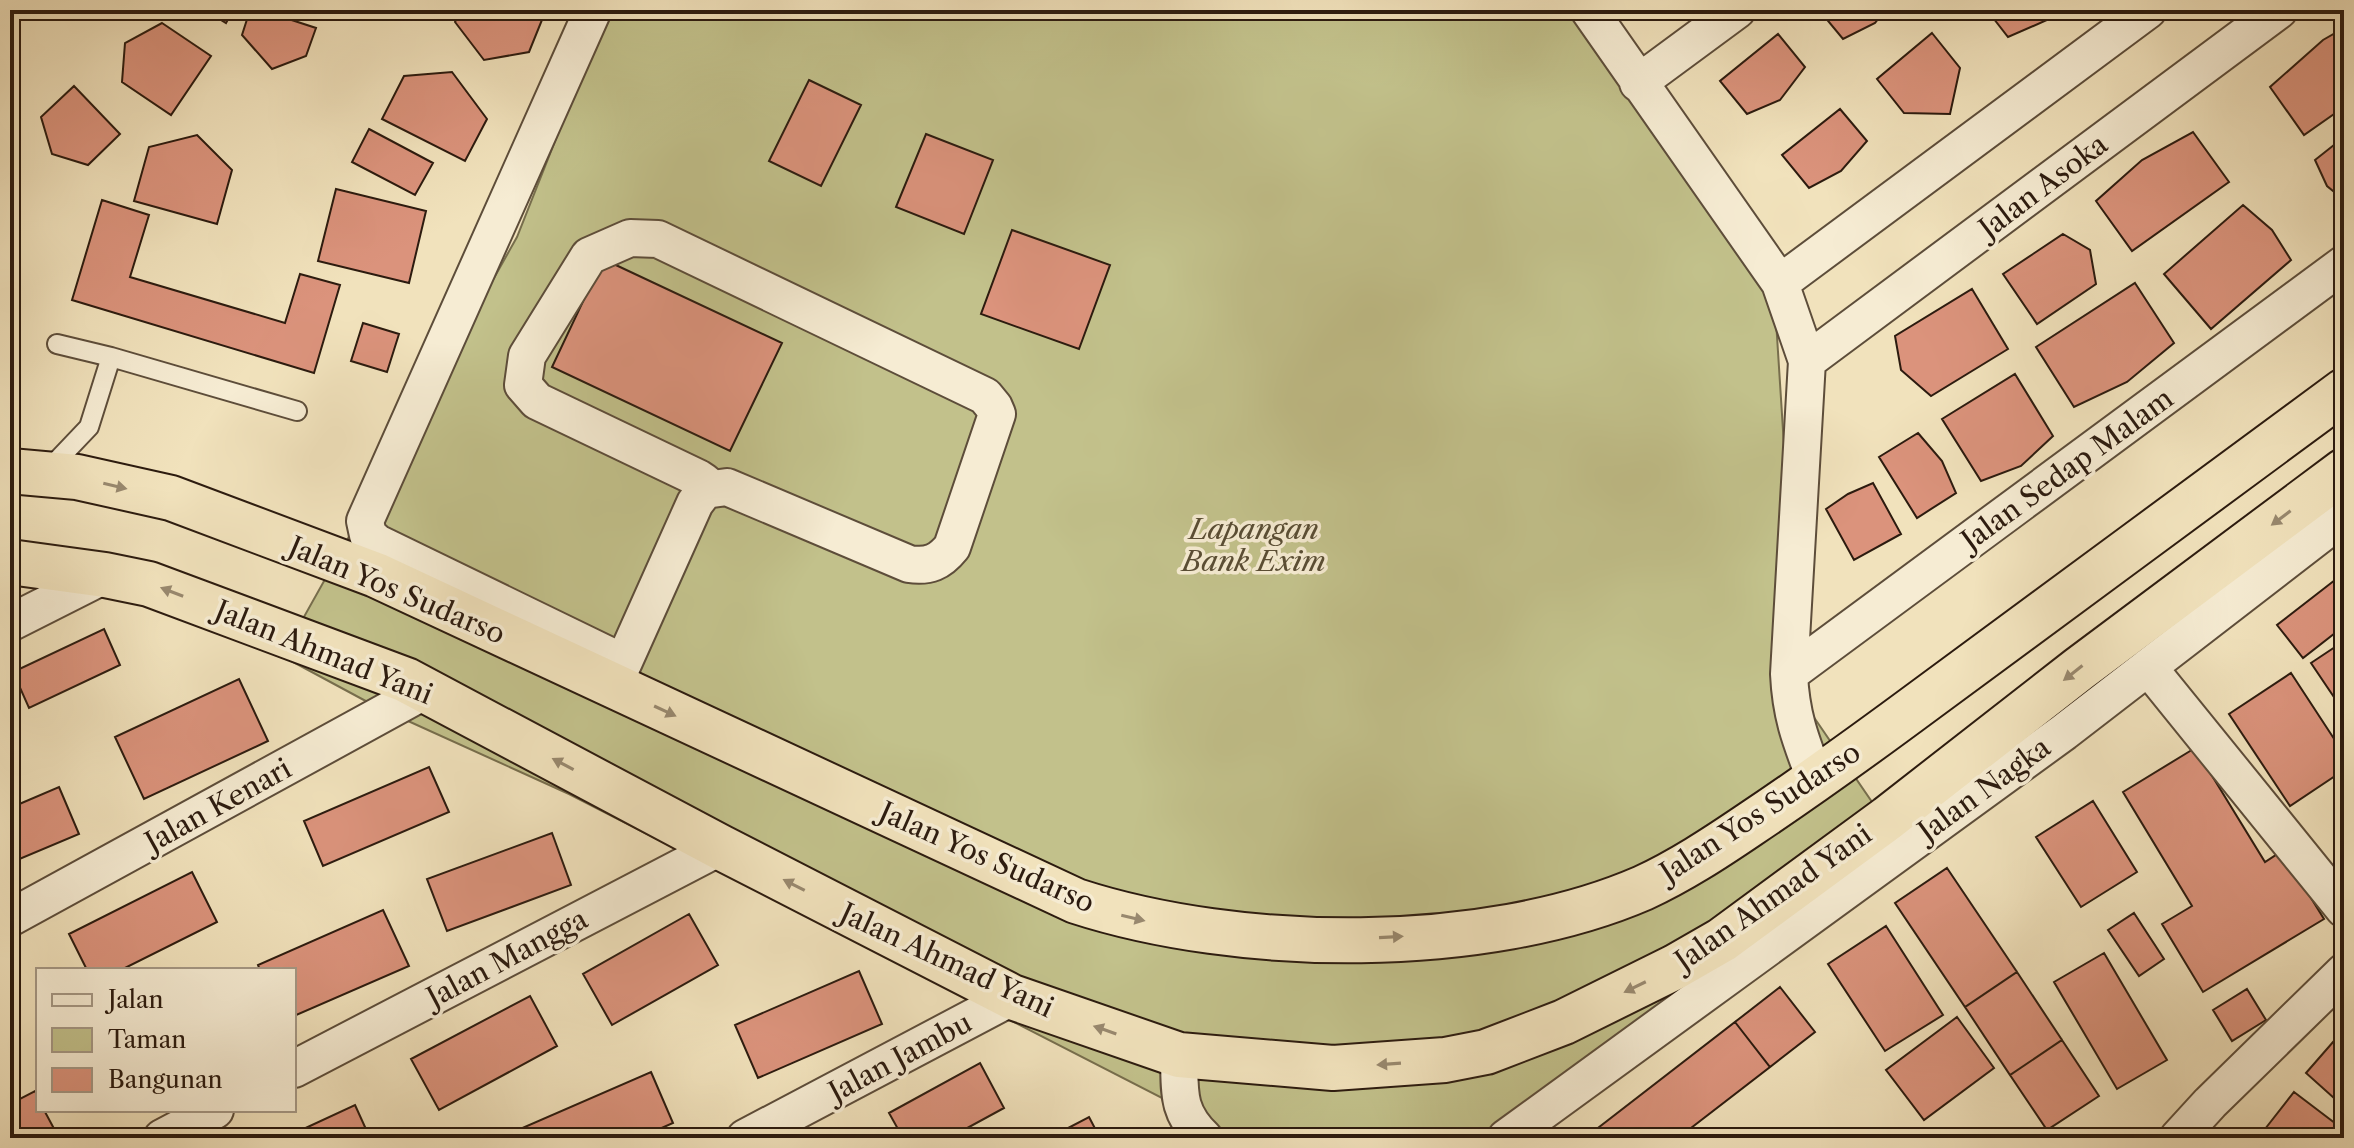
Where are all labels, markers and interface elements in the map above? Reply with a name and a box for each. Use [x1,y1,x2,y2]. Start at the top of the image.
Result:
street label: Jalan Asoka [1969,127,2114,248]
street label: Jalan Sedap Malam [1951,381,2179,560]
one-way arrow [102,480,127,493]
one-way arrow [2271,509,2292,525]
park label: Lapangan Bank Exim [1180,512,1326,578]
street label: Jalan Yos Sudarso [280,528,510,651]
one-way arrow [160,586,184,598]
street label: Jalan Ahmad Yani [206,591,438,711]
one-way arrow [2063,665,2083,681]
one-way arrow [654,704,677,717]
street label: Jalan Nagka [1908,730,2057,851]
street label: Jalan Yos Sudarso [1650,735,1866,892]
street label: Jalan Kenari [136,751,297,861]
one-way arrow [552,758,575,771]
street label: Jalan Yos Sudarso [871,793,1100,920]
street label: Jalan Ahmad Yani [1665,817,1878,980]
one-way arrow [782,879,805,892]
street label: Jalan Ahmad Yani [831,894,1059,1024]
street label: Jalan Mangga [417,901,593,1016]
one-way arrow [1121,912,1146,924]
one-way arrow [1379,931,1404,944]
legend [36,968,296,1112]
one-way arrow [1623,980,1646,994]
text: Jalan [104,985,164,1014]
street label: Jalan Jambu [819,1005,977,1111]
one-way arrow [1093,1023,1117,1035]
text: Taman [108,1025,186,1054]
one-way arrow [1376,1058,1401,1071]
text: Bangunan [108,1065,223,1094]

